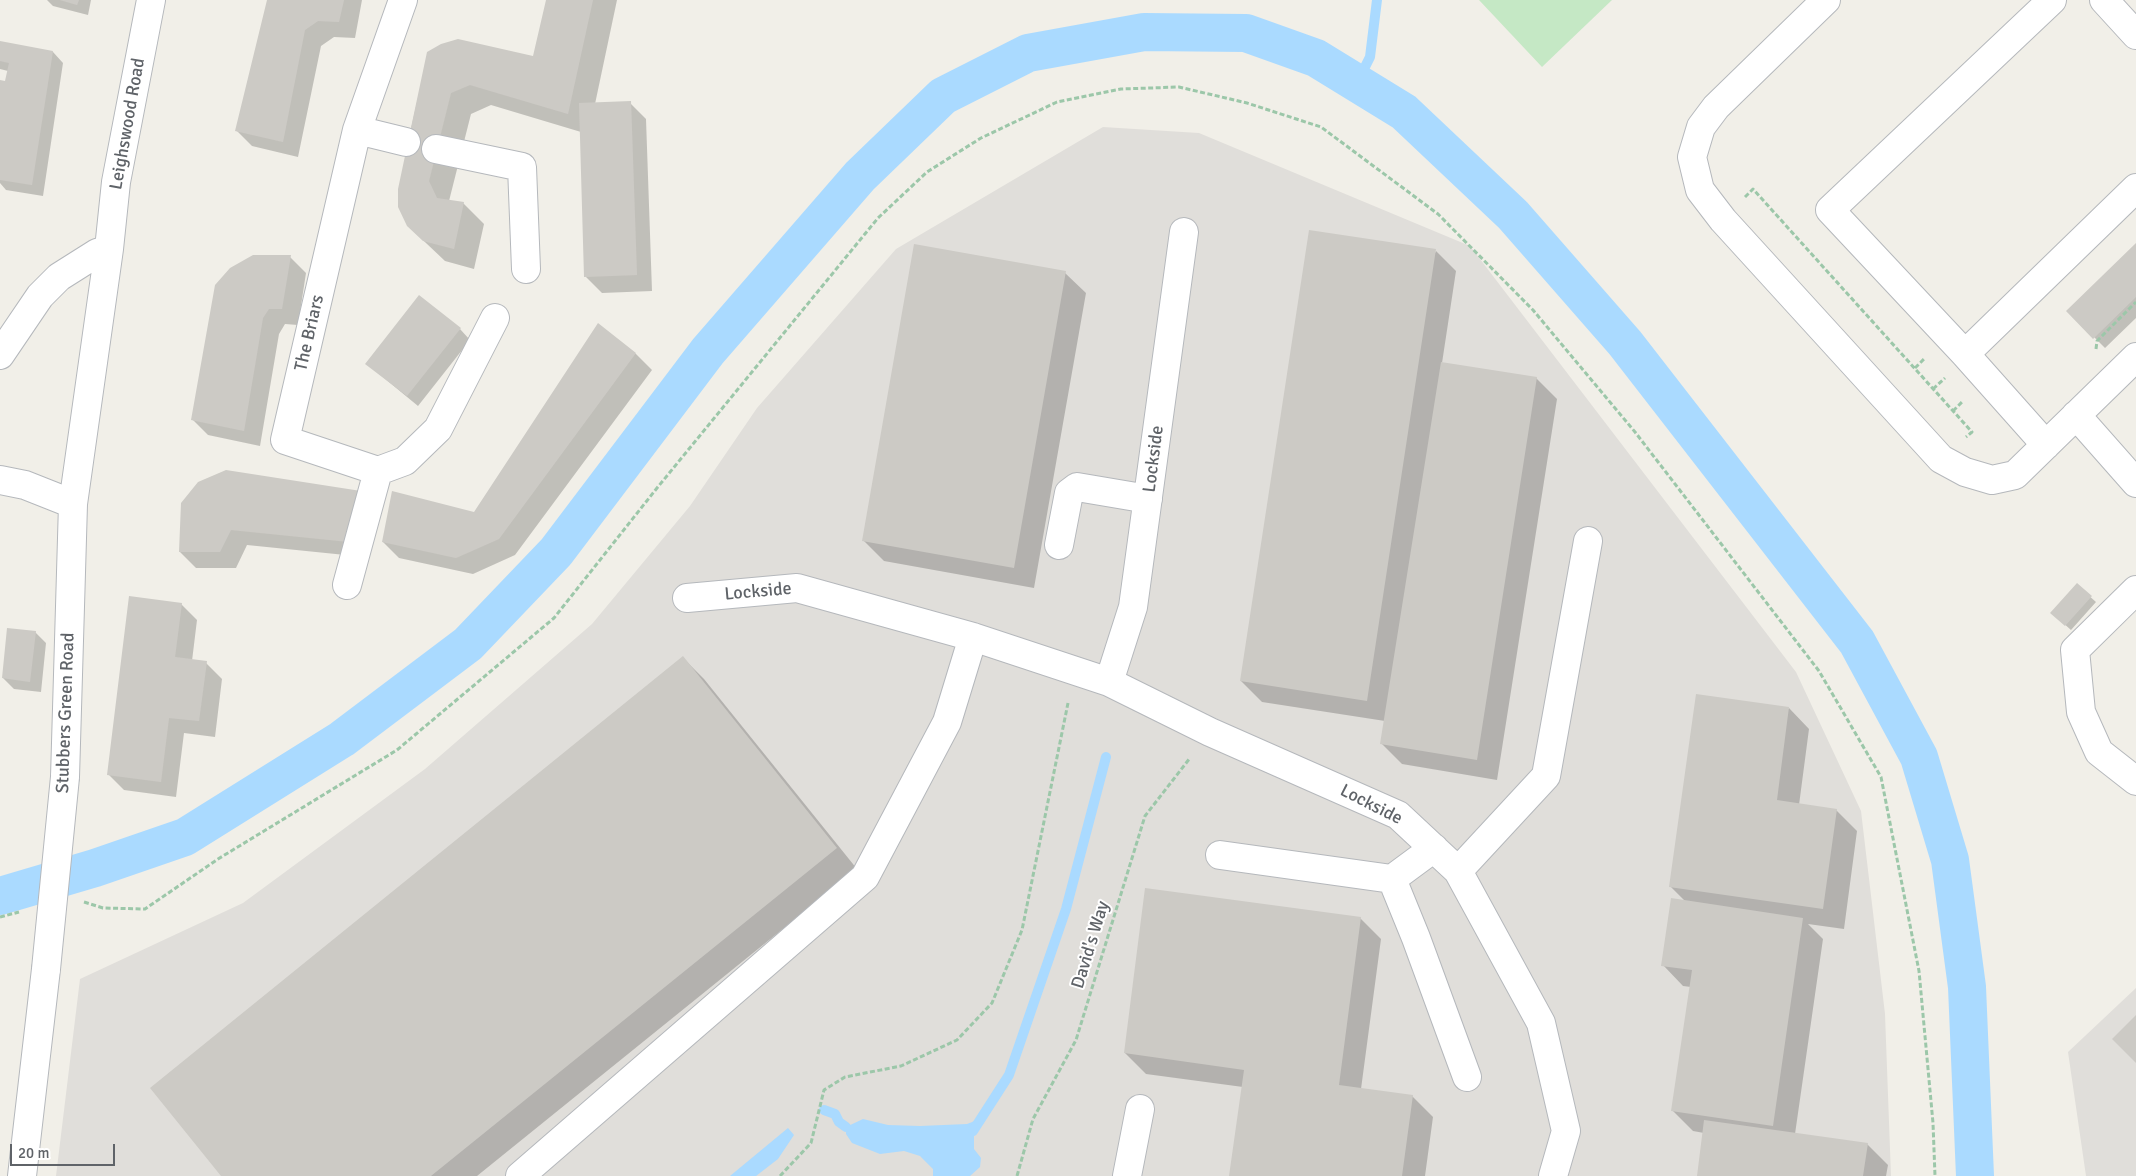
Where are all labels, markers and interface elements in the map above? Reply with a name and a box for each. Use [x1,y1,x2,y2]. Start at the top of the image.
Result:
street label: Leighswood Road [106,56,150,192]
street label: The Briars [291,293,329,373]
street label: Lockside [1139,424,1169,494]
street label: Lockside [724,578,792,606]
street label: Stubbers Green Road [52,632,80,794]
street label: Lockside [1336,780,1406,830]
street label: David's Way [1067,899,1115,991]
scale bar [12,1134,118,1166]
text: 20 m [18,1144,49,1162]

